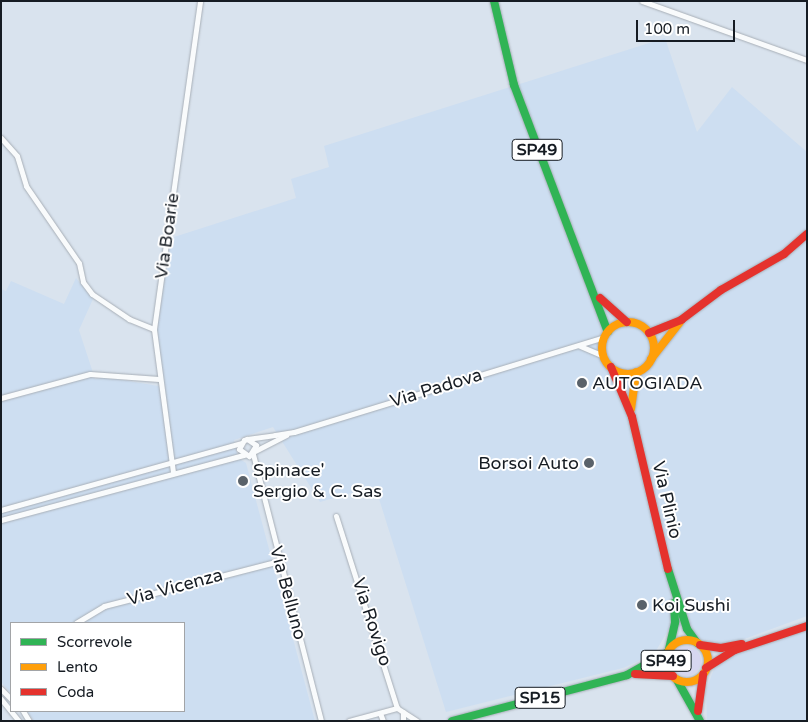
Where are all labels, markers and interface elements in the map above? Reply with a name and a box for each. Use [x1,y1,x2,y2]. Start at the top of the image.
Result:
scale bar [638,10,737,42]
text: 100 m [644,20,690,38]
road number: SP49 [511,136,563,164]
street label: Via Boarie [150,192,184,280]
street label: Via Padova [387,364,485,412]
place label: AUTOGIADA [592,372,703,394]
marker: AUTOGIADA [576,377,588,389]
place label: Borsoi Auto [478,452,579,474]
marker: Borsoi Auto [583,457,595,469]
street label: Via Plinio [648,459,686,541]
place label: Spinace' Sergio & C. Sas [253,460,382,502]
marker: Spinace' Sergio & C. Sas [237,475,249,487]
street label: Via Belluno [265,544,311,642]
street label: Via Vicenza [125,564,225,610]
street label: Via Rovigo [348,575,396,669]
place label: Koi Sushi [652,594,730,616]
marker: Koi Sushi [636,599,648,611]
legend [10,622,185,712]
text: Scorrevole [57,633,132,651]
road number: SP49 [640,648,692,674]
text: Lento [57,658,98,676]
text: Coda [57,683,94,701]
road number: SP15 [514,684,566,711]

